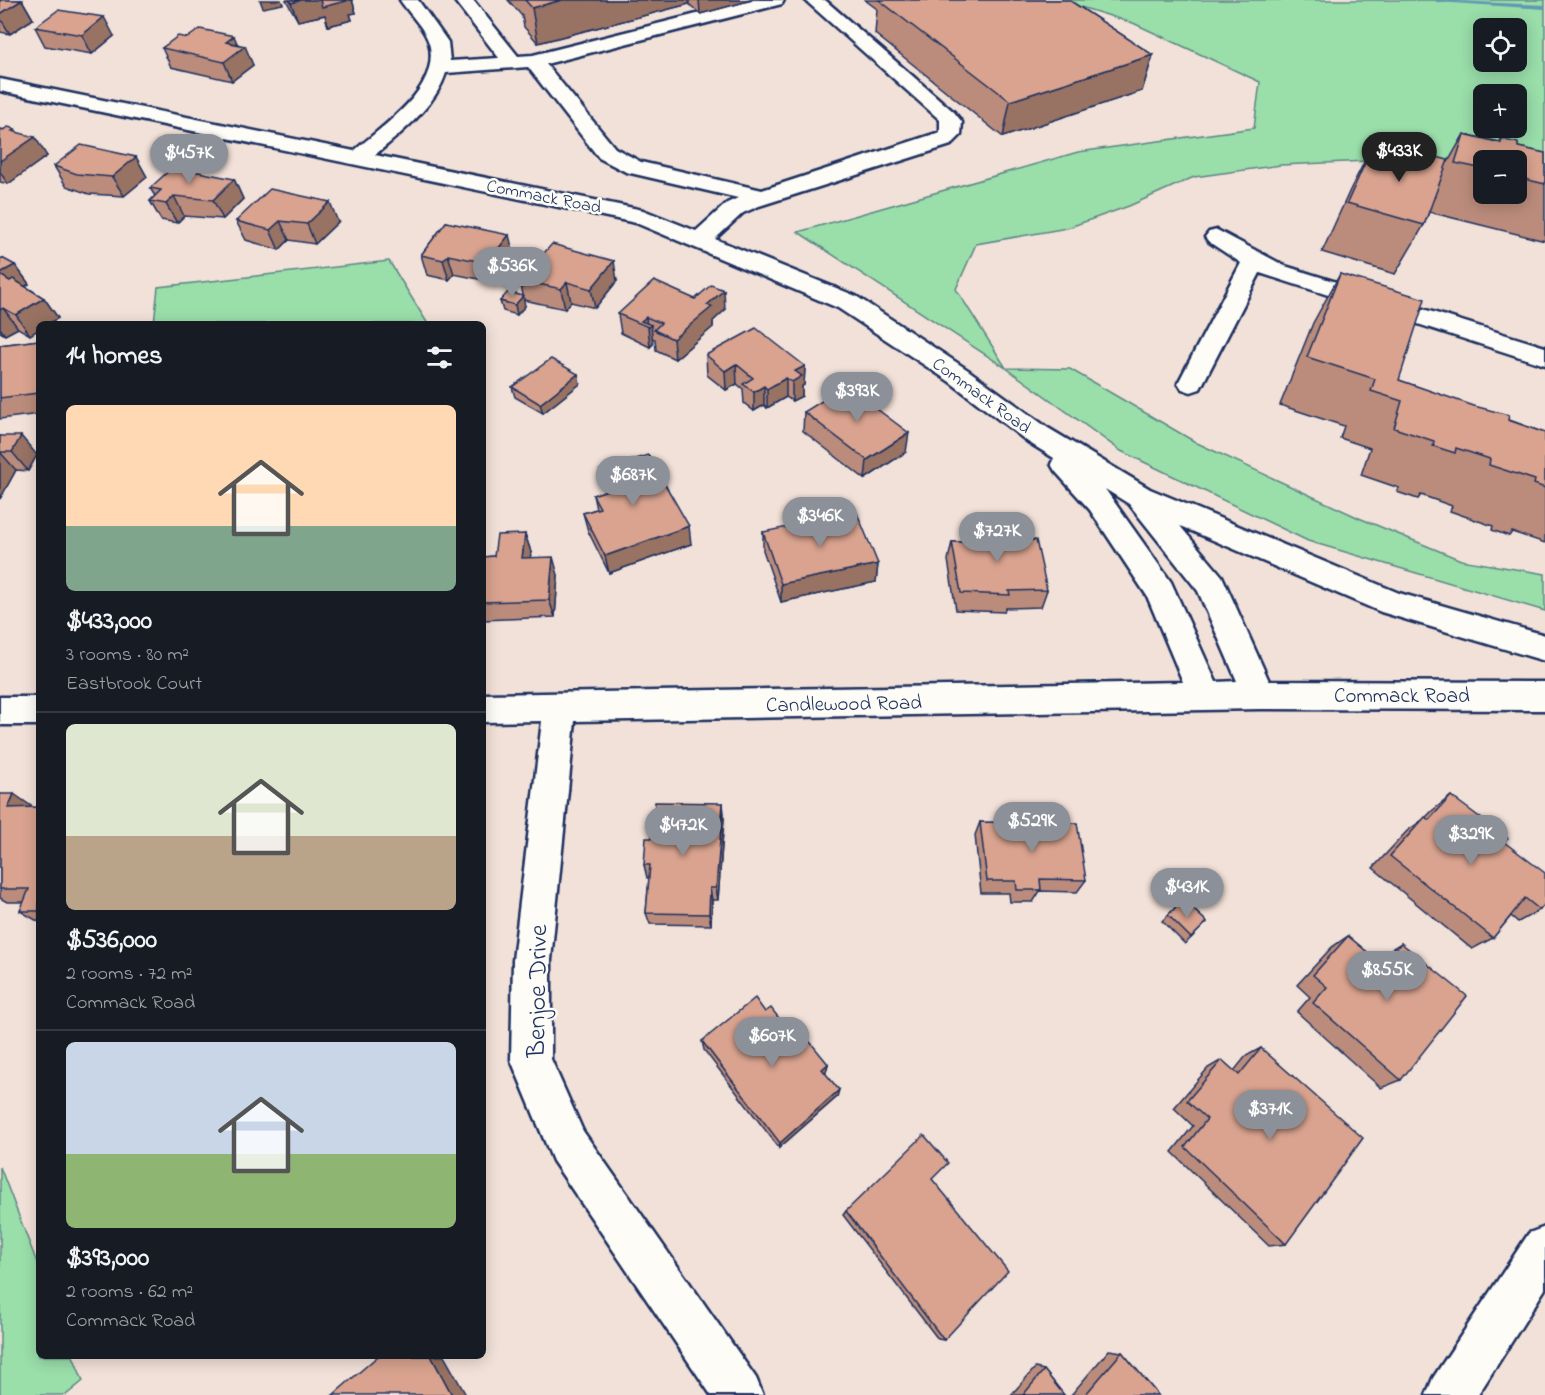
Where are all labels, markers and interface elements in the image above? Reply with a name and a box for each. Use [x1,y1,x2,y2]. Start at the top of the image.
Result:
map controls [1473,18,1527,204]
button: locate [1473,18,1527,72]
button: + [1473,84,1527,138]
pin: $433K [1357,132,1441,183]
pin: $457K [147,134,231,185]
text: $433K [1376,137,1422,166]
text: $457K [164,139,214,168]
button: − [1473,150,1527,204]
street label: Commack Road [484,174,603,222]
pin: $536K [470,247,554,298]
text: $536K [487,252,537,281]
text: 14 homes [66,338,162,376]
icon: filters [423,341,456,374]
street label: Commack Road [926,352,1036,441]
pin: $393K [815,372,899,423]
text: $393K [835,377,879,406]
icon: home [207,444,315,552]
pin: $687K [591,456,675,507]
text: $687K [610,461,656,490]
pin: $346K [778,497,862,548]
text: $346K [796,502,844,531]
pin: $727K [955,512,1039,563]
text: $727K [973,517,1021,546]
text: $433,000 [66,603,152,641]
text: 3 rooms · 80 m² [66,641,189,670]
text: Eastbrook Court [66,670,202,699]
street label: Commack Road [1334,682,1470,712]
street label: Candlewood Road [766,689,923,721]
icon: home [207,763,315,871]
pin: $529K [990,802,1074,853]
pin: $472K [641,806,725,857]
text: $529K [1007,807,1057,836]
text: $472K [659,811,707,840]
pin: $329K [1429,815,1513,866]
text: $329K [1448,820,1494,849]
pin: $431K [1145,868,1229,919]
text: $431K [1165,873,1209,902]
text: $536,000 [66,922,157,960]
street label: Benjoe Drive [519,924,559,1059]
pin: $855K [1345,951,1429,1002]
text: $855K [1361,956,1413,985]
text: 2 rooms · 72 m² [66,960,193,989]
text: Commack Road [66,989,195,1018]
pin: $607K [730,1017,814,1068]
text: $607K [748,1022,796,1051]
icon: home [207,1081,315,1189]
pin: $371K [1228,1090,1312,1141]
text: $371K [1248,1095,1292,1124]
text: $393,000 [66,1240,149,1278]
text: 2 rooms · 62 m² [66,1278,193,1307]
text: Commack Road [66,1307,195,1336]

